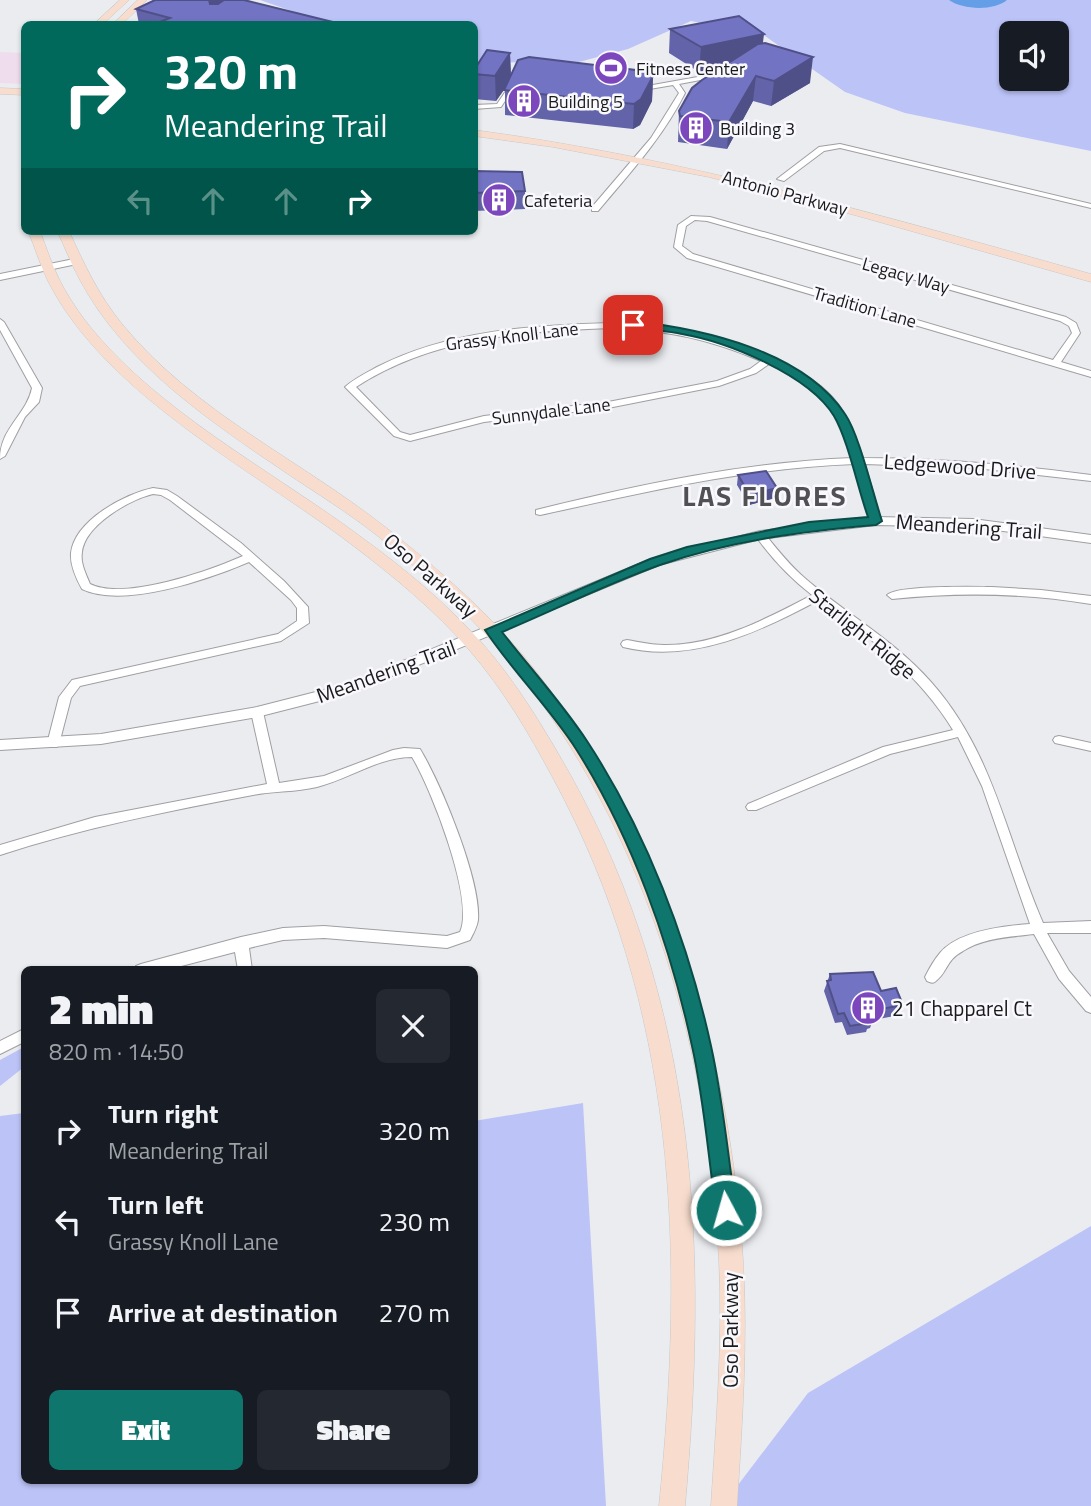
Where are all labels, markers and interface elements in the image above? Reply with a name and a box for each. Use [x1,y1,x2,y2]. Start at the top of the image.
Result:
map controls [999,21,1069,91]
button: sound [999,21,1069,91]
text: 320 m [164,33,298,108]
icon: right [49,49,140,140]
sports icon: Fitness Center [592,49,630,87]
place label: Fitness Center [636,55,745,82]
building icon: Building 5 [505,82,543,120]
place label: Building 5 [548,88,623,115]
text: Meandering Trail [164,101,388,149]
building icon: Building 3 [677,109,715,147]
place label: Building 3 [720,115,795,142]
street label: Antonio Parkway [719,163,851,223]
building icon: Cafeteria [480,181,518,219]
icon: left [121,182,159,220]
icon: ahead [194,182,232,220]
icon: ahead [267,182,305,220]
icon: right [340,182,378,220]
place label: Cafeteria [524,187,592,214]
street label: Legacy Way [859,250,953,300]
street label: Tradition Lane [810,279,920,335]
pin [603,295,663,355]
icon: arrive [614,306,652,344]
street label: Grassy Knoll Lane [444,314,580,358]
street label: Sunnydale Lane [490,390,612,432]
street label: Ledgewood Drive [883,445,1037,487]
district label: LAS FLORES [682,474,848,517]
street label: Meandering Trail [895,505,1043,547]
street label: Oso Parkway [377,525,485,625]
street label: Starlight Ridge [802,580,924,686]
street label: Meandering Trail [312,631,460,711]
text: 2 min [49,976,153,1040]
button: close [376,989,450,1063]
building icon: 21 Chapparel Ct [849,989,887,1027]
place label: 21 Chapparel Ct [892,992,1032,1024]
text: 820 m · 14:50 [49,1034,184,1069]
text: Turn right [108,1094,219,1133]
text: 320 m [379,1111,450,1150]
icon: right [49,1112,87,1150]
text: Meandering Trail [108,1133,269,1168]
position arrow [689,1173,763,1247]
text: Turn left [108,1185,203,1224]
text: 230 m [379,1202,450,1241]
icon: left [49,1203,87,1241]
text: Grassy Knoll Lane [108,1224,279,1259]
street label: Oso Parkway [714,1272,746,1388]
text: Arrive at destination [108,1293,338,1332]
text: 270 m [379,1293,450,1332]
icon: arrive [49,1294,87,1332]
button: Exit [49,1390,243,1470]
button: Share [257,1390,450,1470]

